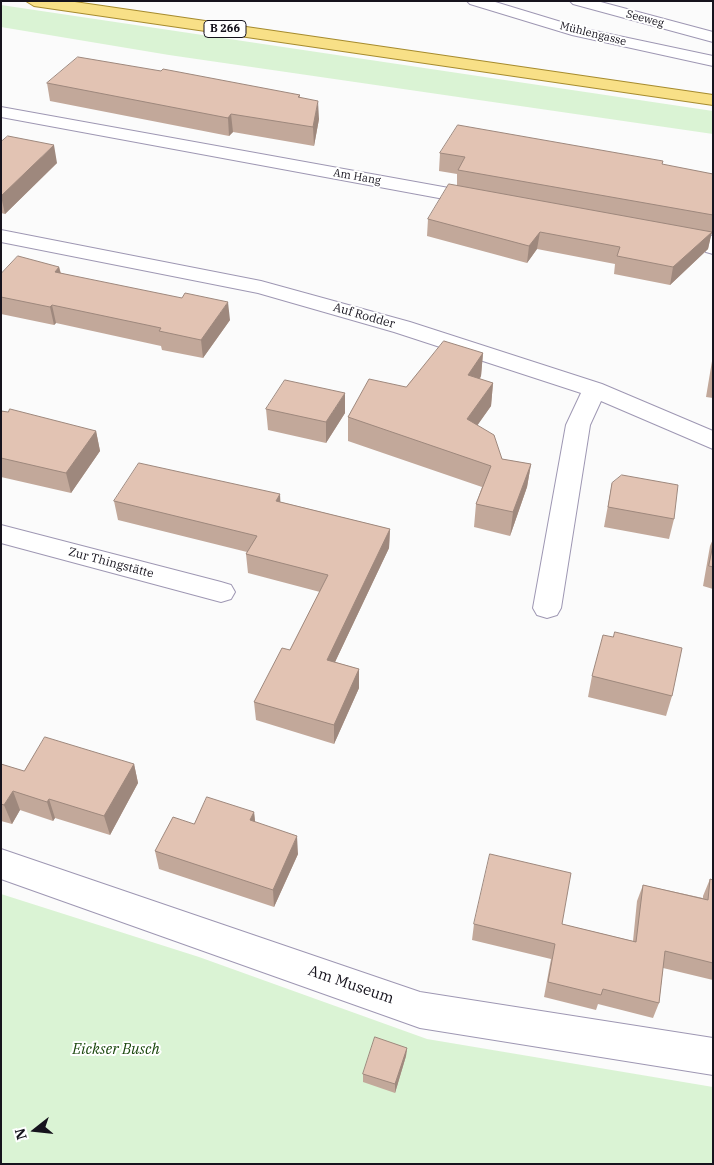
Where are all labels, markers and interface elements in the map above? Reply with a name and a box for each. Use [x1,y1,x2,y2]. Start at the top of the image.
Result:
street label: Seeweg [625,8,665,30]
street label: Mühlengasse [558,19,628,49]
road number: B 266 [204,20,246,38]
street label: Am Hang [332,166,382,188]
street label: Auf Rodder [332,300,396,332]
street label: Zur Thingstätte [67,545,155,581]
street label: Am Museum [306,962,396,1008]
park label: Eickser Busch [72,1041,160,1059]
north arrow [10,1105,60,1155]
text: N [10,1126,31,1142]

